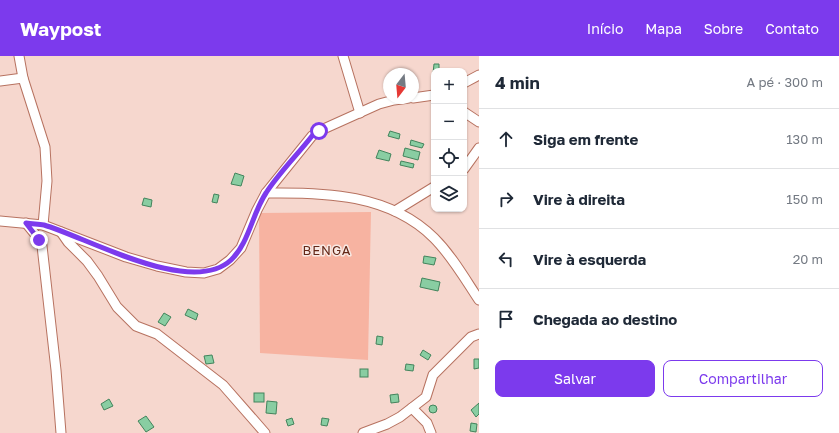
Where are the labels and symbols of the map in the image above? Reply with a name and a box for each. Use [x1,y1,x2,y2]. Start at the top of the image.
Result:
north arrow [383,68,419,104]
route start [310,122,328,140]
route end [30,231,48,249]
district label: BENGA [302,242,352,258]

